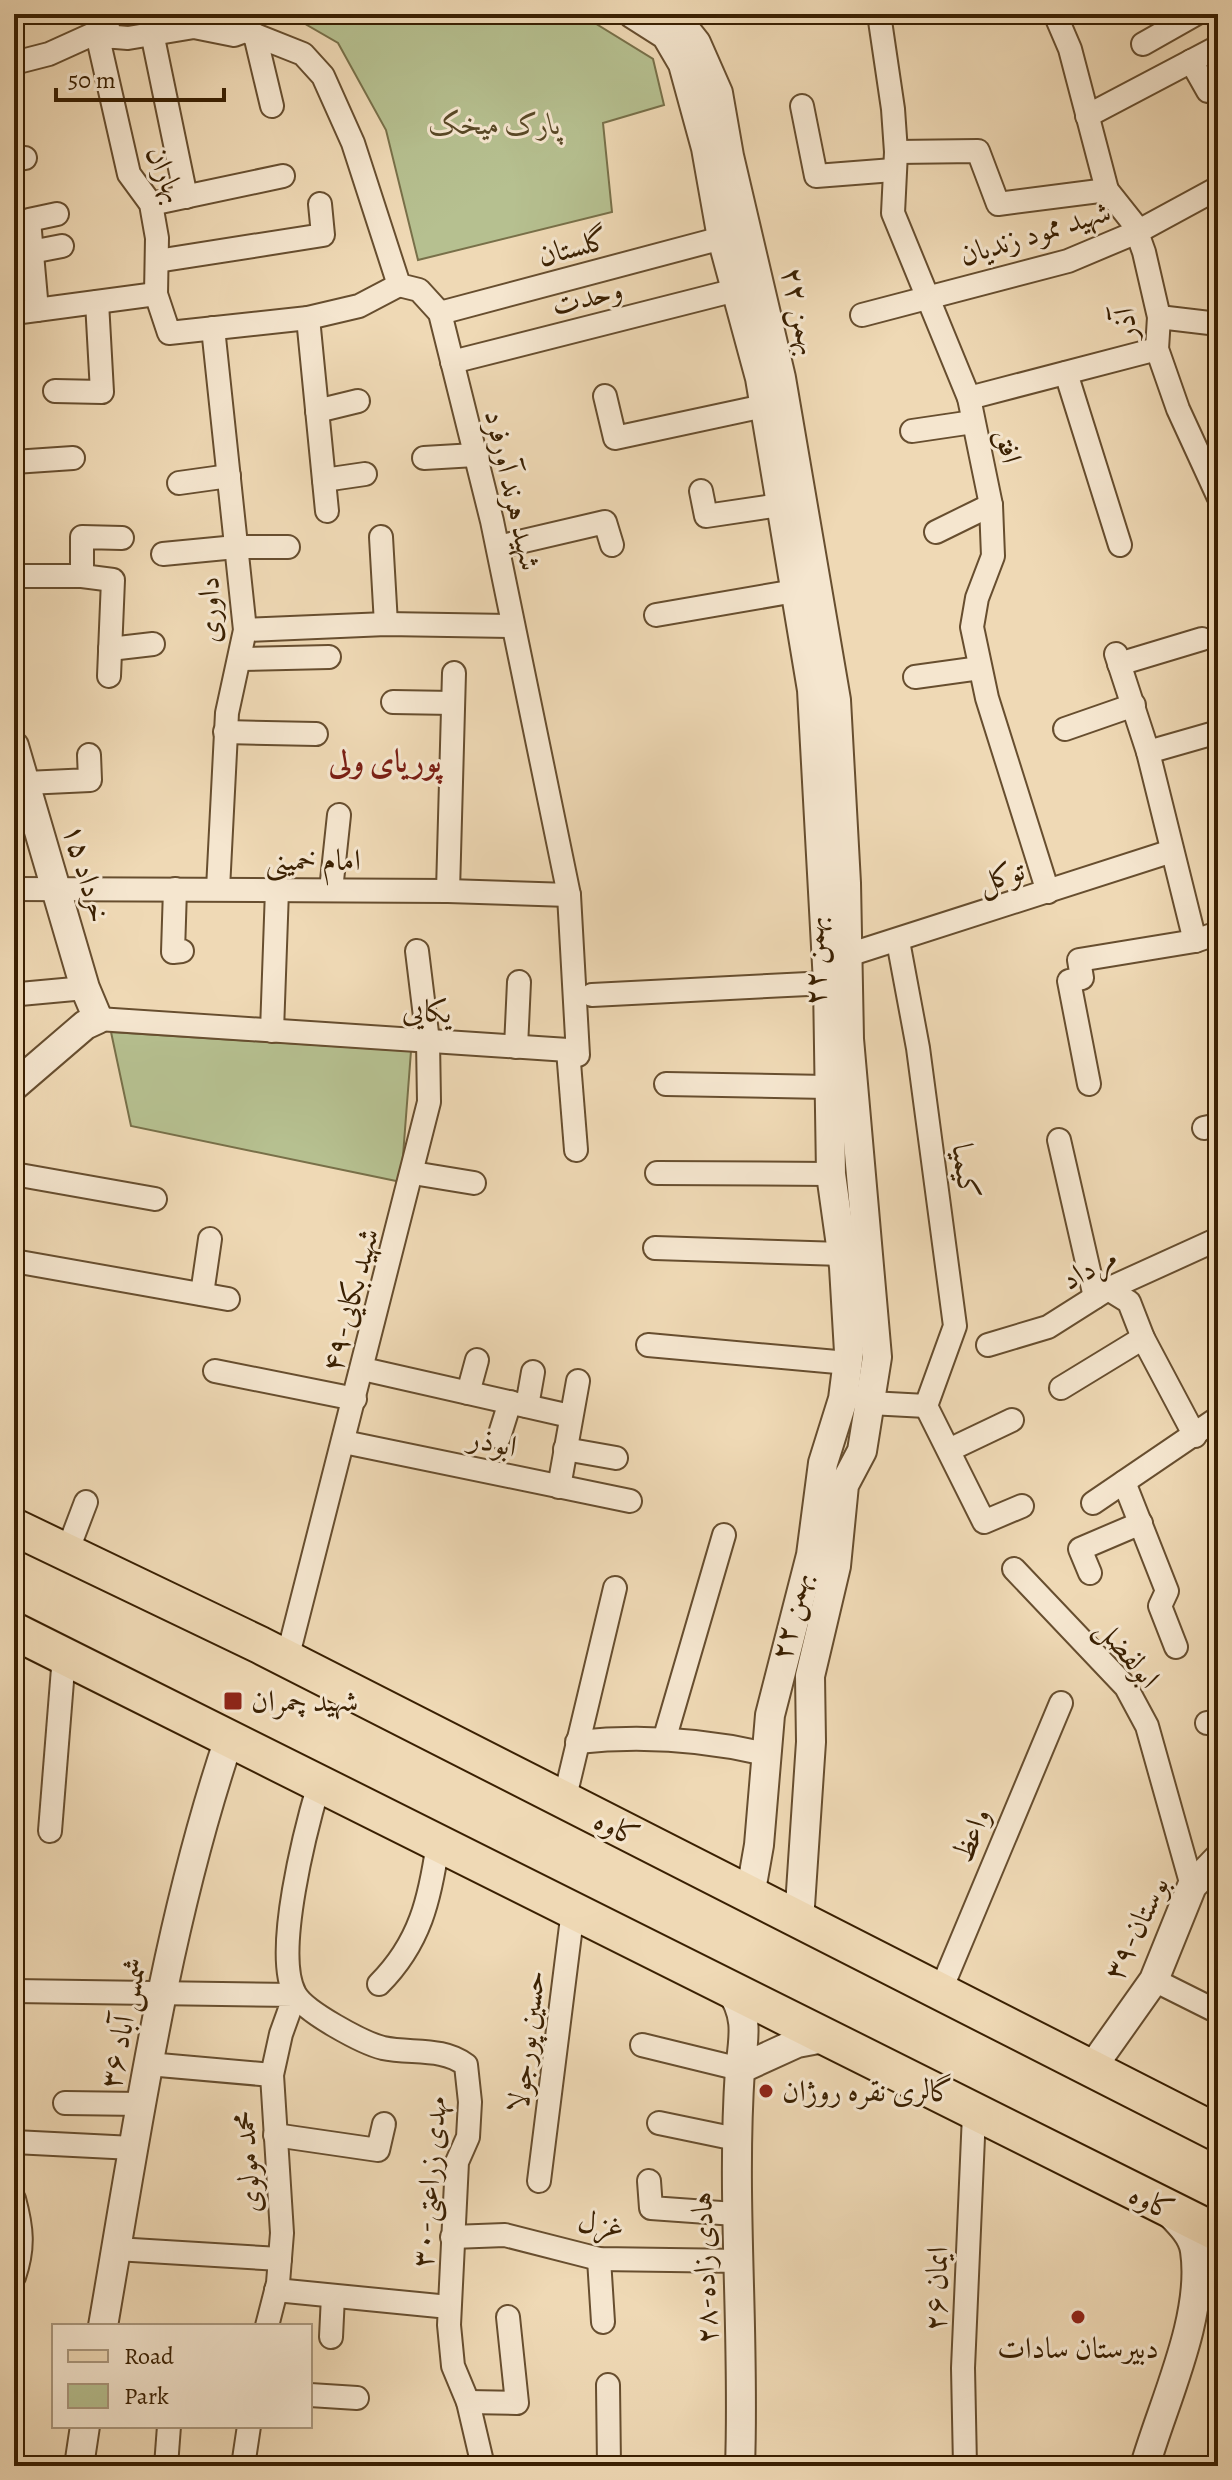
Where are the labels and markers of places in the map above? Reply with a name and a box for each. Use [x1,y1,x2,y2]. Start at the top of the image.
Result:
place label: شهید چمران [251,1681,358,1721]
marker: شهید چمران [222,1690,244,1712]
place label: گالری نقره روژان [782,2071,953,2111]
marker: گالری نقره روژان [757,2082,775,2100]
marker: دبیرستان سادات [1069,2308,1087,2326]
place label: دبیرستان سادات [997,2328,1159,2368]

